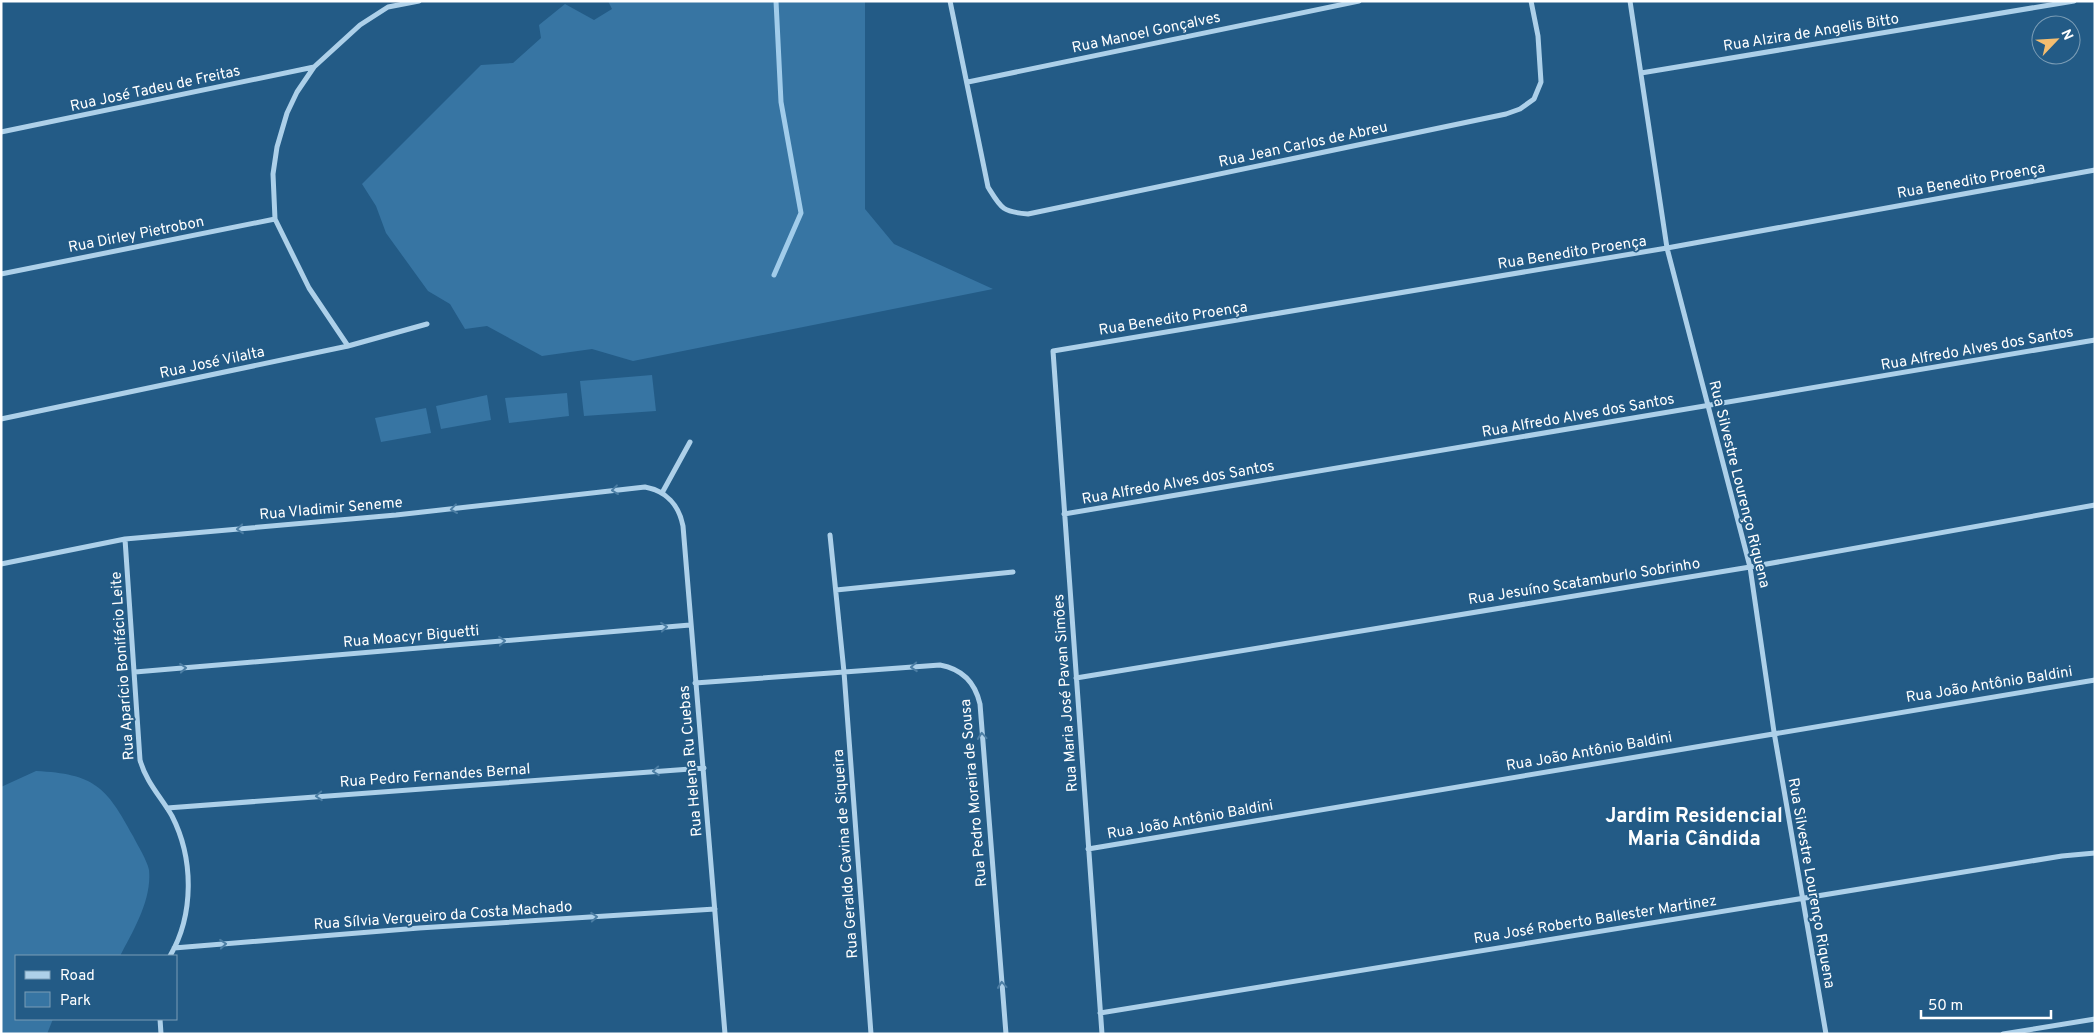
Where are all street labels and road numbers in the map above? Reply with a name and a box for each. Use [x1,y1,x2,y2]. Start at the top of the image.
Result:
street label: Rua Manoel Gonçalves [1070,8,1222,58]
street label: Rua Alzira de Angelis Bitto [1722,10,1900,57]
street label: Rua José Tadeu de Freitas [68,62,242,117]
street label: Rua Jean Carlos de Abreu [1217,118,1389,173]
street label: Rua Benedito Proença [1896,159,2047,204]
street label: Rua Dirley Pietrobon [67,213,206,258]
street label: Rua Benedito Proença [1497,232,1648,275]
street label: Rua Benedito Proença [1098,298,1249,341]
street label: Rua Alfredo Alves dos Santos [1879,323,2075,376]
street label: Rua José Vilalta [158,343,267,384]
street label: Rua Silvestre Lourenço Riquena [1704,379,1774,590]
street label: Rua Alfredo Alves dos Santos [1480,390,1676,443]
street label: Rua Alfredo Alves dos Santos [1080,457,1276,510]
street label: Rua Vladimir Seneme [259,494,404,525]
street label: Rua Jesuíno Scatamburlo Sobrinho [1467,555,1702,610]
street label: Rua Aparício Bonifácio Leite [107,571,140,761]
street label: Rua Maria José Pavan Simões [1050,593,1083,793]
street label: Rua Moacyr Biguetti [342,622,480,653]
street label: Rua João Antônio Baldini [1905,663,2074,708]
street label: Rua Helena Ru Cuebas [675,684,708,837]
street label: Rua Pedro Moreira de Sousa [957,698,992,888]
street label: Rua João Antônio Baldini [1505,729,1674,776]
street label: Rua Geraldo Cavina de Siqueira [830,749,863,959]
street label: Rua Pedro Fernandes Bernal [339,760,531,793]
street label: Rua Silvestre Lourenço Riquena [1783,777,1838,990]
street label: Rua João Antônio Baldini [1106,797,1275,844]
street label: Rua José Roberto Ballester Martinez [1472,892,1718,949]
street label: Rua Sílvia Vergueiro da Costa Machado [313,898,573,935]

